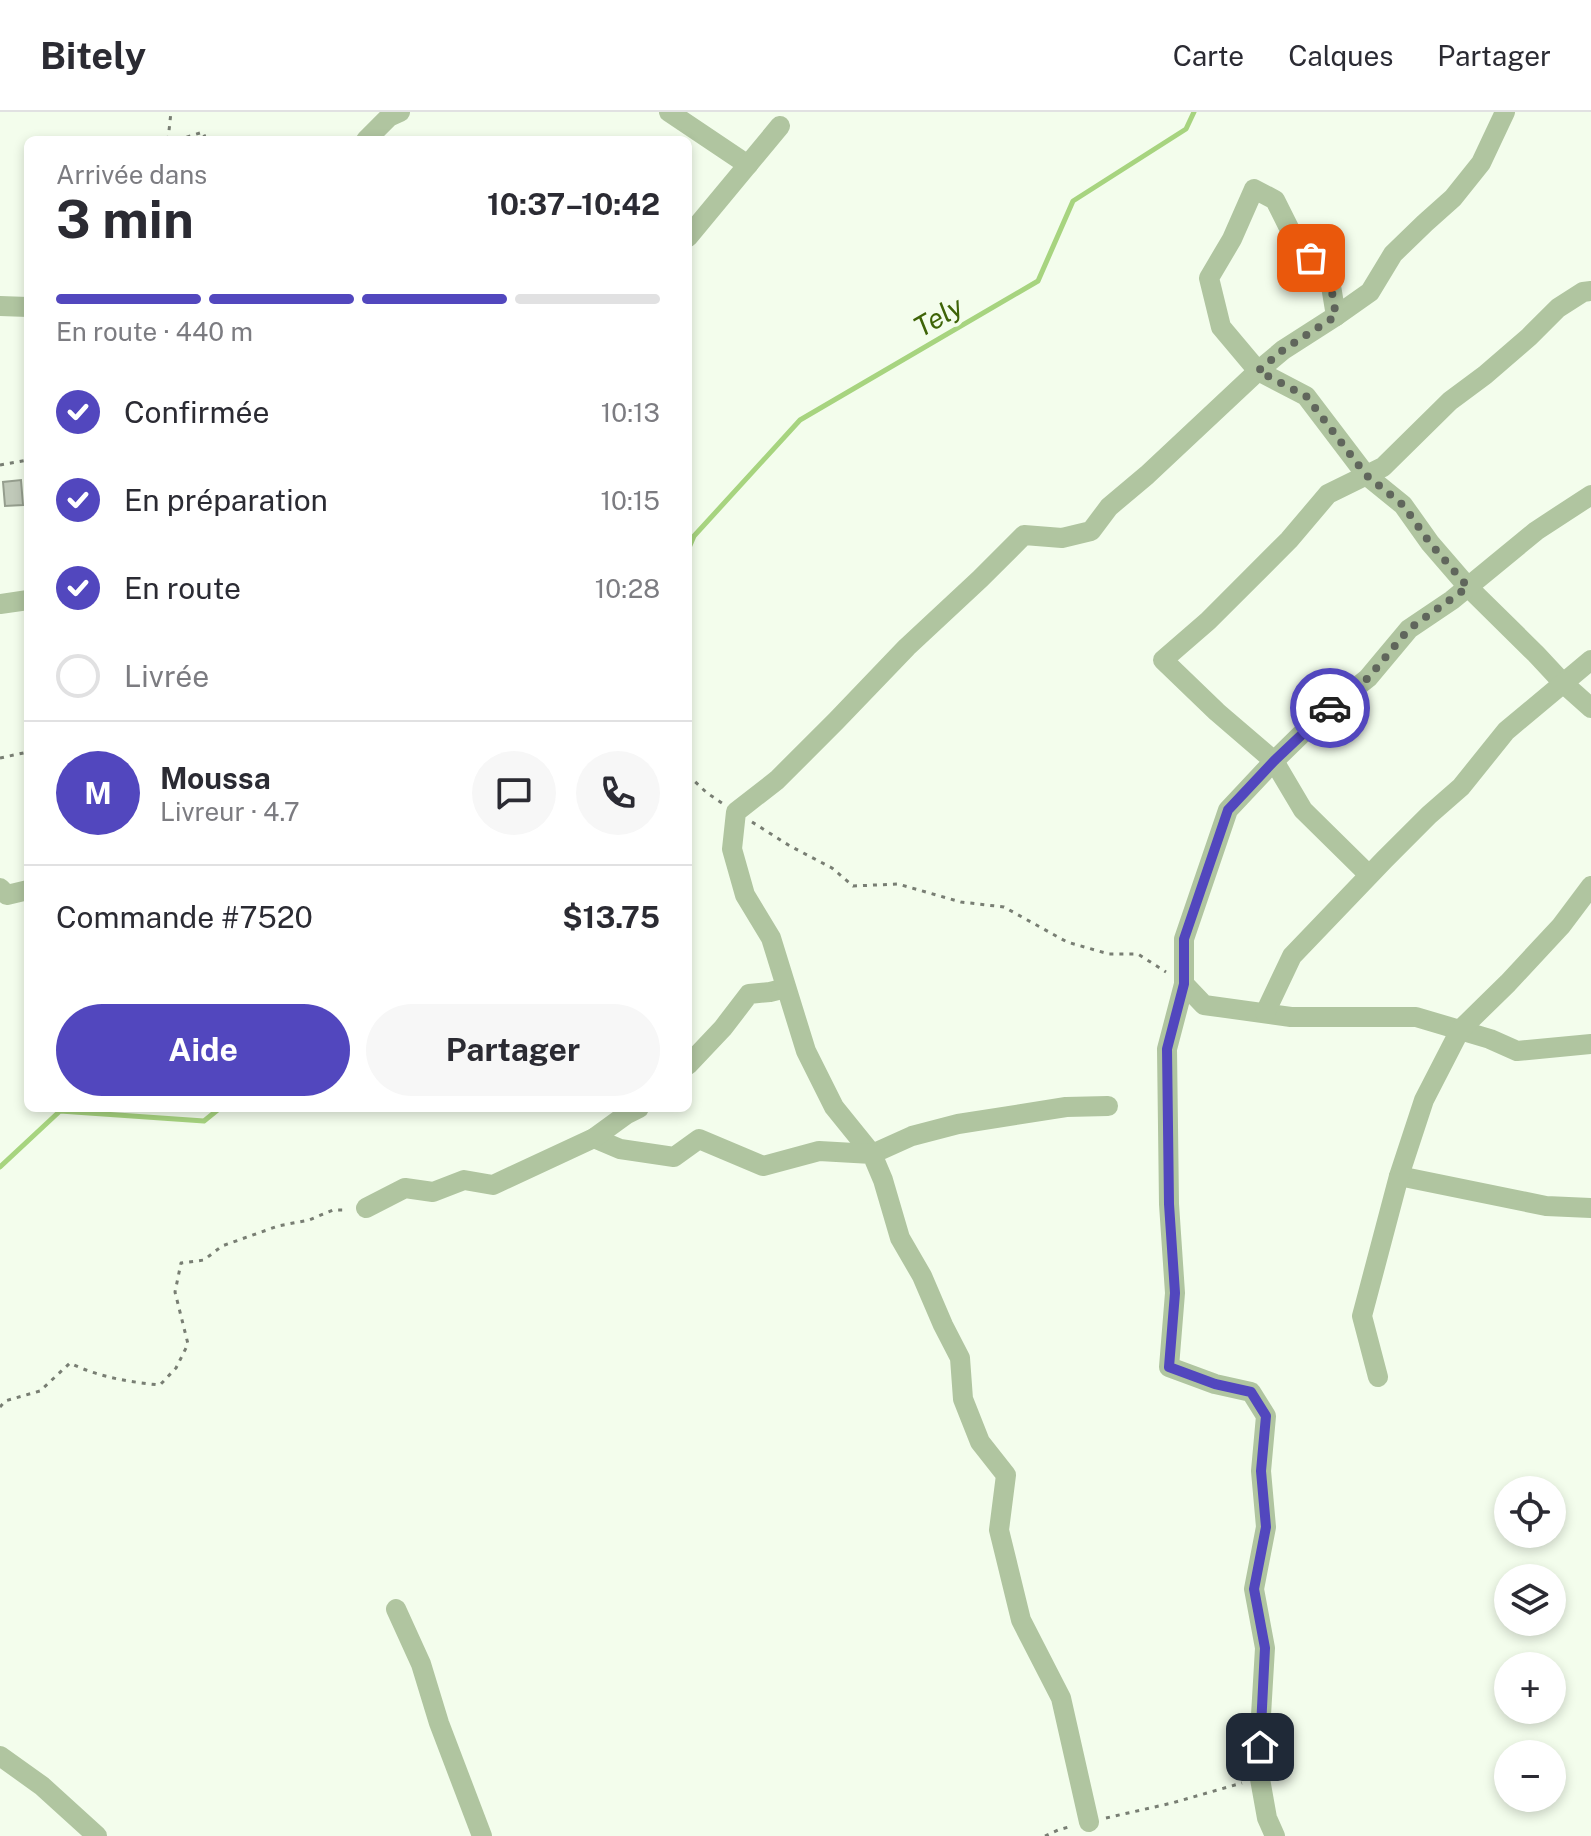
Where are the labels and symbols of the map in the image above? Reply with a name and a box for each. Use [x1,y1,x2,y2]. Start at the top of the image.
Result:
pin [1277,224,1345,292]
water label: Tely [908,289,969,343]
courier [1290,668,1370,748]
pin [1226,1713,1294,1781]

